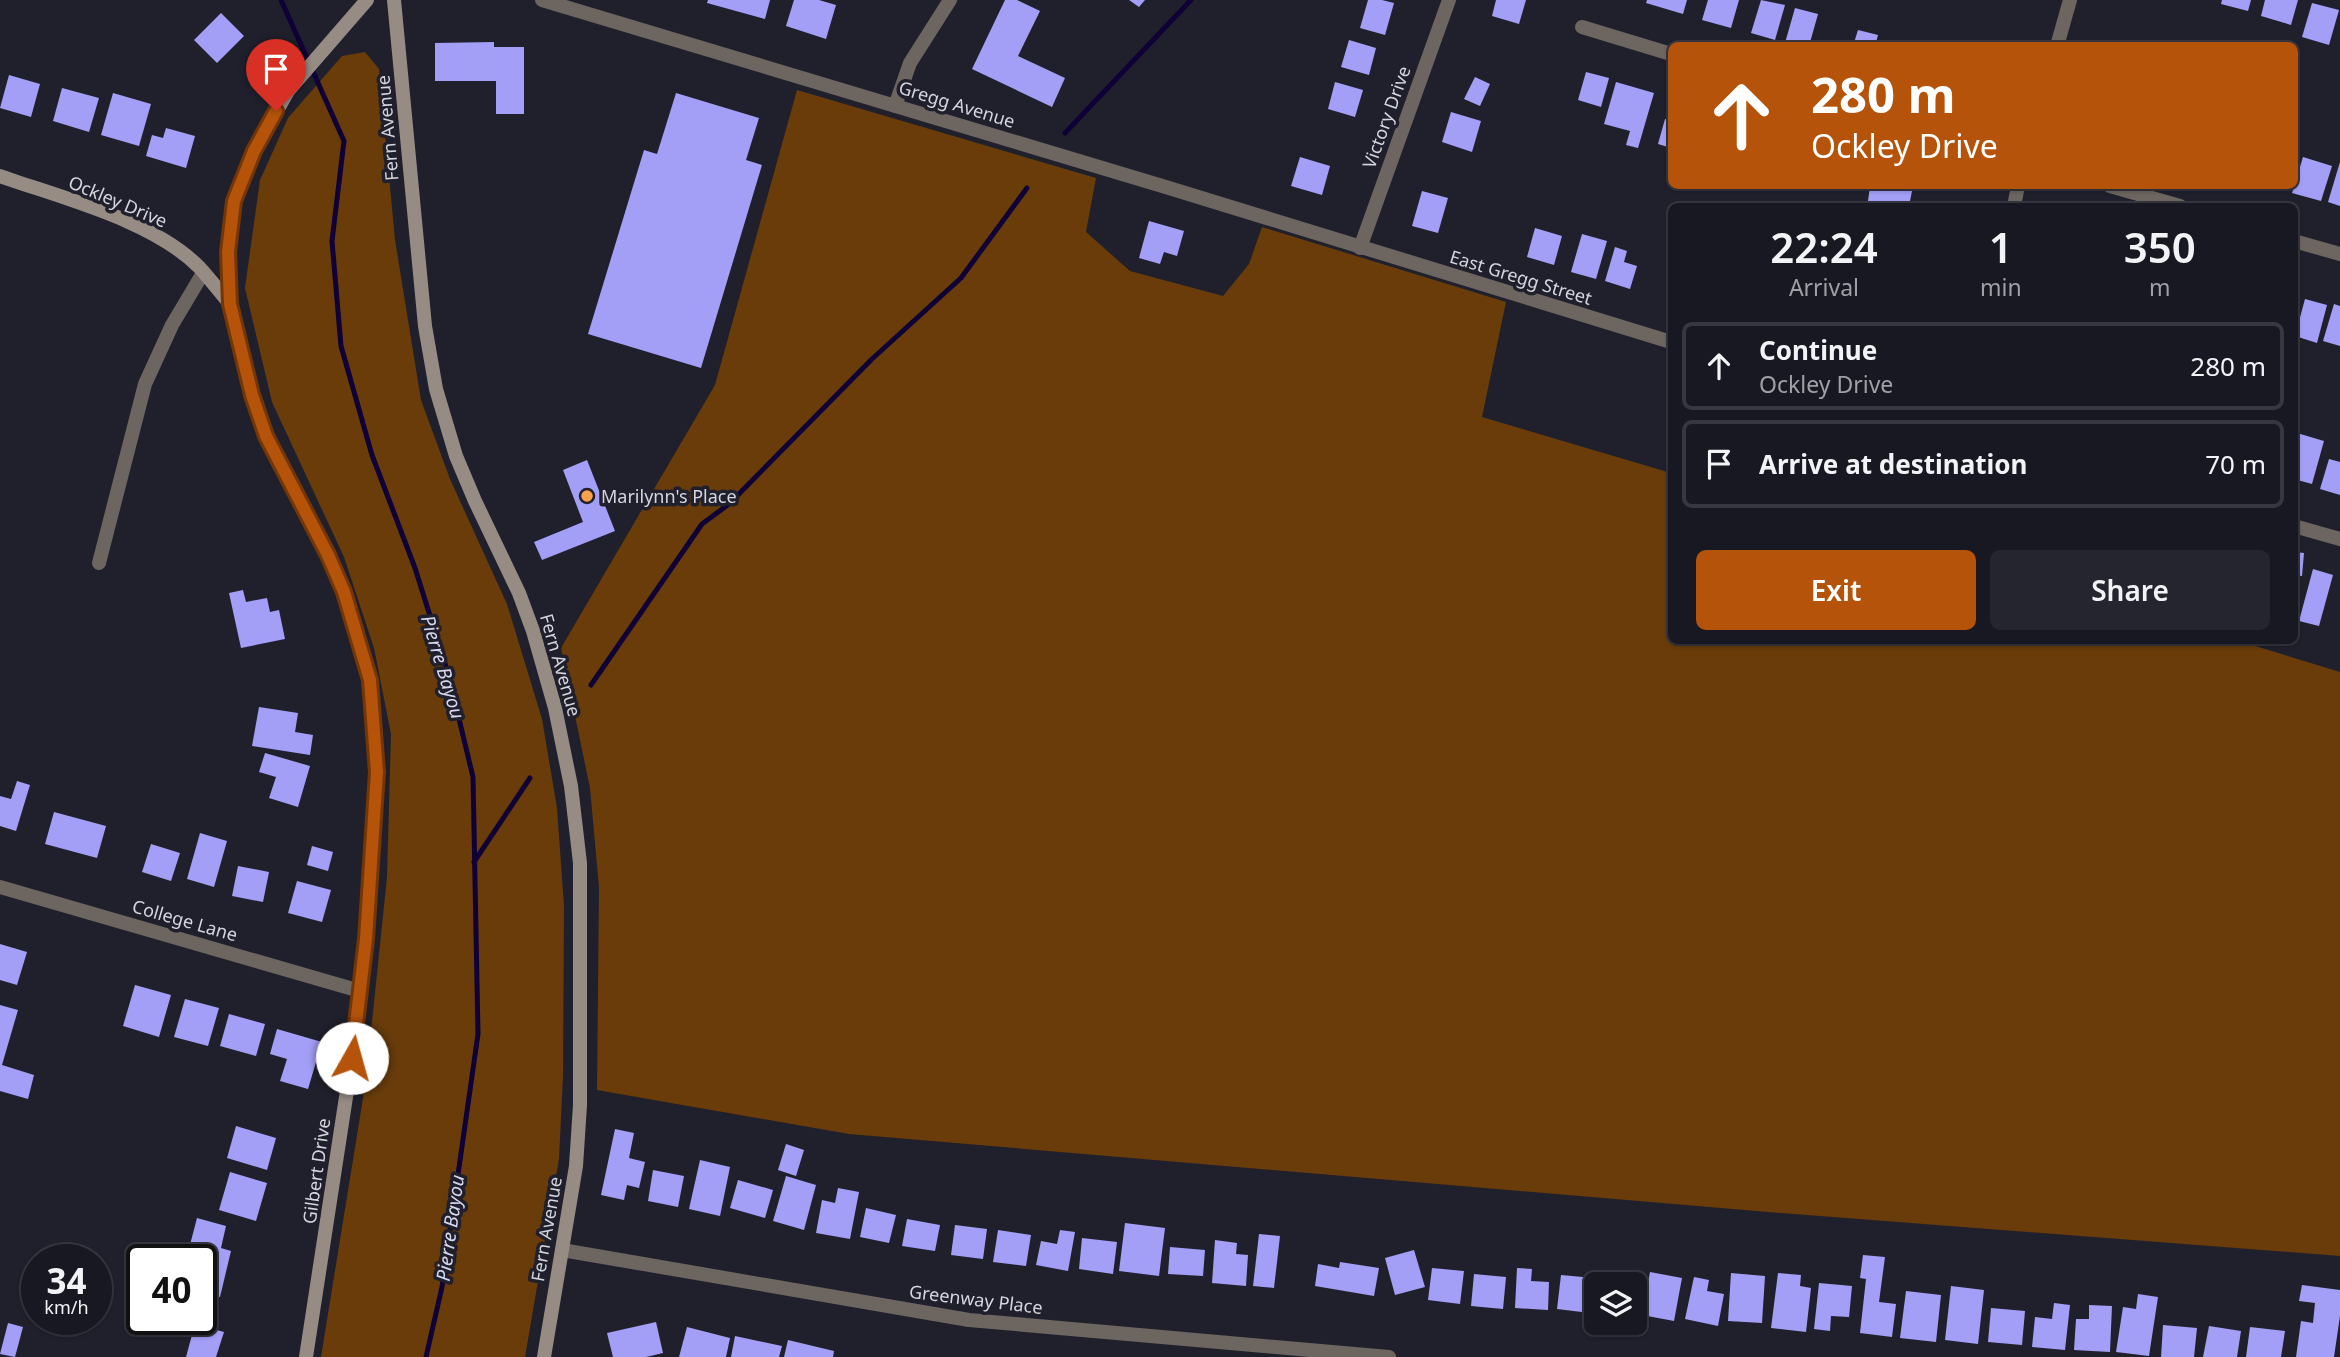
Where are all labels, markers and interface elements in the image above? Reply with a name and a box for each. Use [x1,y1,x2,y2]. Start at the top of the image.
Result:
pin [246,39,306,111]
icon: arrive [257,50,295,88]
text: 280 m [1811,61,1956,127]
street label: Victory Drive [1356,62,1416,172]
icon: ahead [1696,70,1787,161]
street label: Fern Avenue [370,74,404,182]
street label: Gregg Avenue [896,75,1018,133]
text: Ockley Drive [1811,124,1998,167]
street label: Ockley Drive [65,169,171,233]
text: 22:24 [1770,218,1878,275]
text: 1 [1989,218,2013,275]
text: 350 [2124,218,2196,275]
street label: East Gregg Street [1447,244,1595,310]
text: Arrival [1789,271,1859,303]
text: min [1980,271,2022,303]
text: m [2149,271,2171,303]
text: Continue [1759,332,1877,368]
icon: ahead [1700,347,1738,385]
text: 280 m [2190,348,2266,384]
text: Ockley Drive [1759,368,1893,400]
icon: arrive [1700,445,1738,483]
text: Arrive at destination [1759,446,2028,482]
text: 70 m [2205,446,2266,482]
place label: Marilynn's Place [601,484,737,508]
marker: Marilynn's Place [579,488,595,504]
button: Exit [1696,550,1976,630]
button: Share [1990,550,2270,630]
street label: Fern Avenue [535,611,587,719]
water label: Pierre Bayou [415,612,471,722]
street label: College Lane [130,894,240,946]
position arrow [315,1021,389,1095]
street label: Gilbert Drive [297,1116,335,1226]
water label: Pierre Bayou [430,1173,470,1283]
street label: Fern Avenue [525,1175,567,1283]
speed limit sign: 40 [126,1244,217,1335]
text: 34 [46,1257,87,1304]
map controls [1584,1272,1647,1335]
button: layers [1584,1272,1647,1335]
street label: Greenway Place [908,1279,1044,1319]
text: km/h [44,1295,89,1319]

